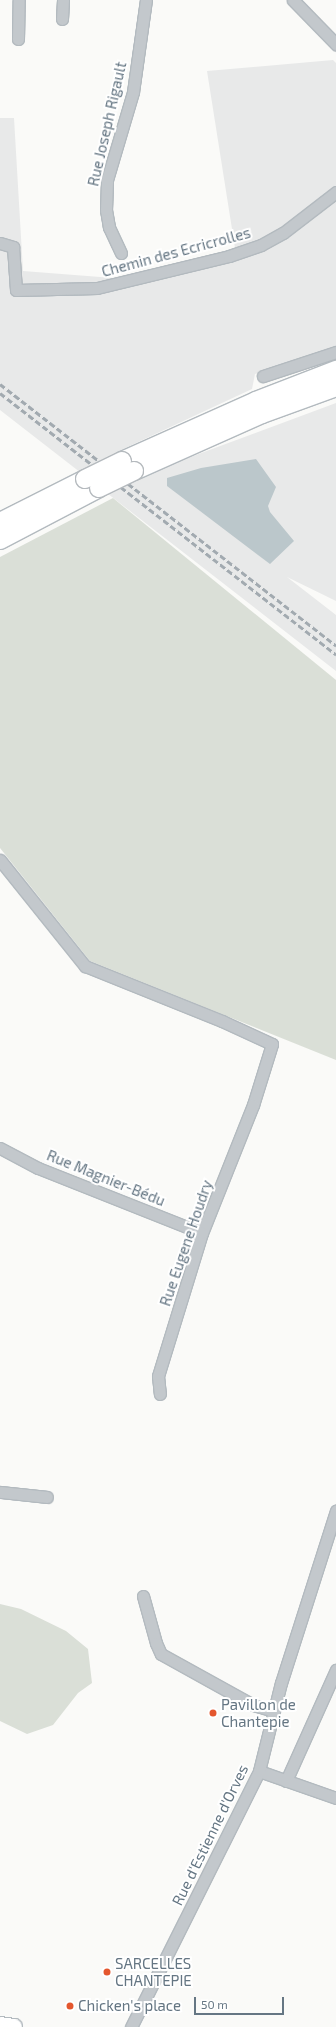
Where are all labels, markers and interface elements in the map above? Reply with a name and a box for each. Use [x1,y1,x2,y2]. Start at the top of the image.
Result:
street label: Rue Joseph Rigault [84,60,130,188]
street label: Chemin des Ecricrolles [99,223,253,281]
street label: Rue Magnier-Bédu [44,1146,168,1210]
street label: Rue Eugene Houdry [156,1178,216,1308]
place label: Pavillon de Chantepie [221,1695,296,1730]
marker: Pavillon de Chantepie [208,1708,218,1718]
street label: Rue d'Estienne d'Orves [168,1762,252,1908]
place label: SARCELLES CHANTEPIE [115,1954,192,1989]
marker: SARCELLES CHANTEPIE [102,1967,112,1977]
scale bar [196,1989,286,2015]
place label: Chicken's place [78,1997,181,2015]
text: 50 m [201,1997,228,2011]
marker: Chicken's place [65,2001,75,2011]

